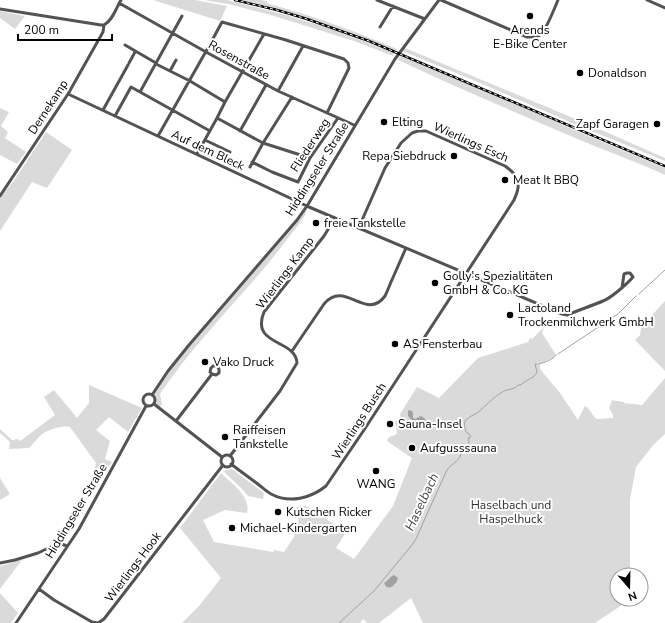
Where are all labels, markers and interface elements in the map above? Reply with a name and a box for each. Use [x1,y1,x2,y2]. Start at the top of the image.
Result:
marker: Arends E-Bike Center [525,11,535,21]
scale bar [18,16,112,42]
text: 200 m [24,22,59,38]
place label: Arends E-Bike Center [493,22,568,52]
street label: Rosenstraße [205,37,273,83]
place label: Donaldson [588,65,647,81]
marker: Donaldson [575,68,585,78]
street label: Dernekamp [24,76,72,138]
place label: Elting [392,114,423,130]
street label: Fliederweg [287,115,333,175]
place label: Zapf Garagen [576,116,649,132]
marker: Elting [379,117,389,127]
street label: Wierlings Esch [431,118,511,166]
street label: Hiddingseler Straße [282,119,352,219]
marker: Zapf Garagen [652,119,662,129]
street label: Auf dem Bleck [169,126,248,174]
place label: Repa Siebdruck [362,148,447,164]
marker: Repa Siebdruck [449,151,459,161]
place label: Meat It BBQ [513,172,579,188]
marker: Meat It BBQ [500,175,510,185]
place label: freie Tankstelle [324,215,406,231]
marker: freie Tankstelle [311,218,321,228]
street label: Wierlings Kamp [252,234,318,312]
place label: Golly's Spezialitäten GmbH & Co. KG [443,268,553,298]
marker: Golly's Spezialitäten GmbH & Co. KG [430,278,440,288]
place label: Lactoland Trockenmilchwerk GmbH [518,300,654,330]
marker: Lactoland Trockenmilchwerk GmbH [505,310,515,320]
place label: AS Fensterbau [403,336,482,352]
marker: AS Fensterbau [390,339,400,349]
place label: Vako Druck [212,354,275,370]
marker: Vako Druck [200,357,210,367]
street label: Wierlings Busch [328,379,390,463]
place label: Sauna-Insel [398,416,463,432]
marker: Sauna-Insel [385,419,395,429]
place label: Raiffeisen Tankstelle [233,422,288,452]
marker: Raiffeisen Tankstelle [220,432,230,442]
place label: Aufgusssauna [420,440,497,456]
marker: Aufgusssauna [407,443,417,453]
street label: Hiddingseler Straße [41,461,111,561]
marker: WANG [371,466,381,476]
water label: Haselbach [401,470,443,534]
place label: WANG [357,476,395,492]
park label: Haselbach und Haspelhuck [471,497,551,527]
place label: Kutschen Ricker [286,504,372,520]
marker: Kutschen Ricker [273,507,283,517]
place label: Michael-Kindergarten [240,520,357,536]
marker: Michael-Kindergarten [227,523,237,533]
street label: Wierlings Hook [101,528,165,605]
north arrow [609,567,649,607]
text: N [626,587,639,604]

